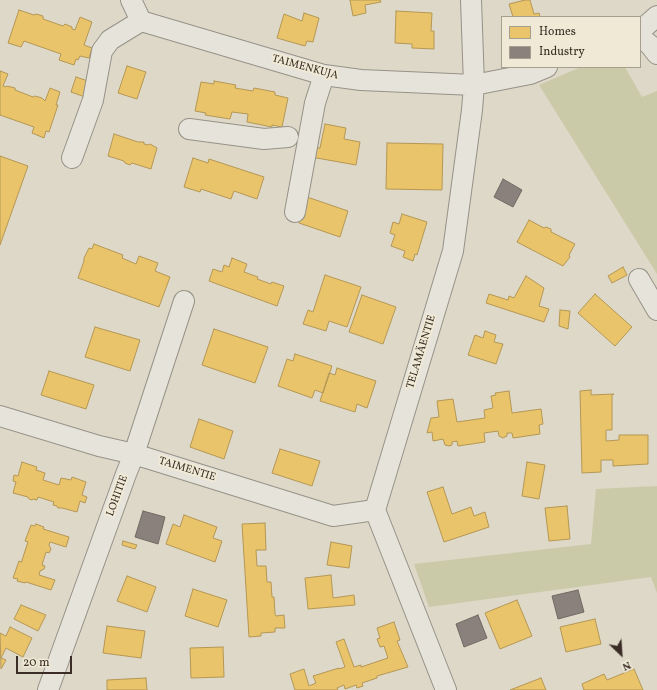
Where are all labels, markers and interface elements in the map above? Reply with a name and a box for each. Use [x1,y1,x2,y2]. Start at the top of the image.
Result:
legend [501,16,641,68]
text: Homes [539,24,576,40]
text: Industry [539,44,585,60]
street label: TAIMENKUJA [270,53,340,83]
street label: TELAMÄENTIE [405,314,439,390]
street label: TAIMENTIE [157,455,217,485]
street label: LOHITIE [104,474,132,518]
north arrow [601,634,641,674]
scale bar [18,648,74,674]
text: 20 m [23,655,50,671]
text: N [619,657,633,674]

